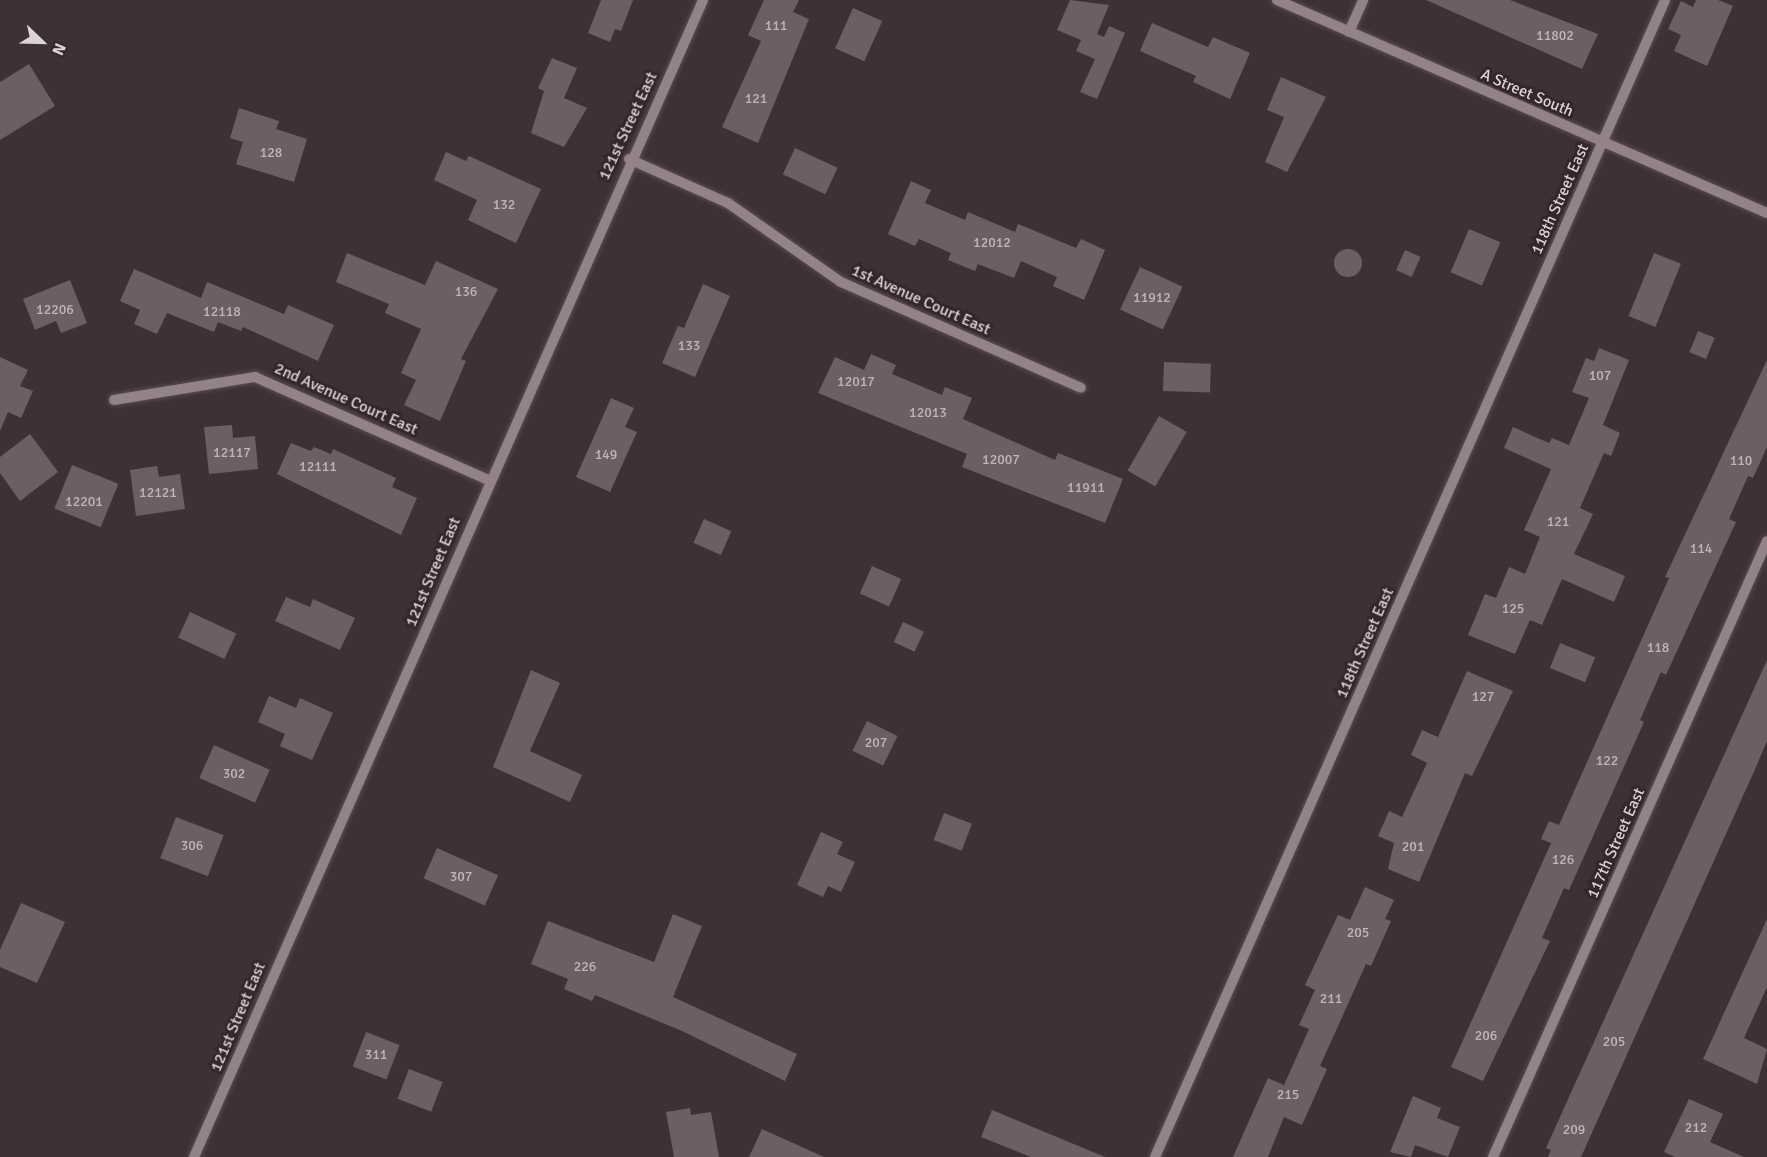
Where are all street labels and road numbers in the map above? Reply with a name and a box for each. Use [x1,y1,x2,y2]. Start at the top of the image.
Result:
street label: A Street South [1478,65,1576,121]
street label: 121st Street East [595,69,661,183]
street label: 118th Street East [1527,141,1593,257]
street label: 1st Avenue Court East [849,261,993,339]
street label: 2nd Avenue Court East [272,359,420,439]
street label: 121st Street East [401,514,465,630]
street label: 118th Street East [1332,585,1398,701]
street label: 117th Street East [1583,785,1649,901]
street label: 121st Street East [206,959,270,1075]

